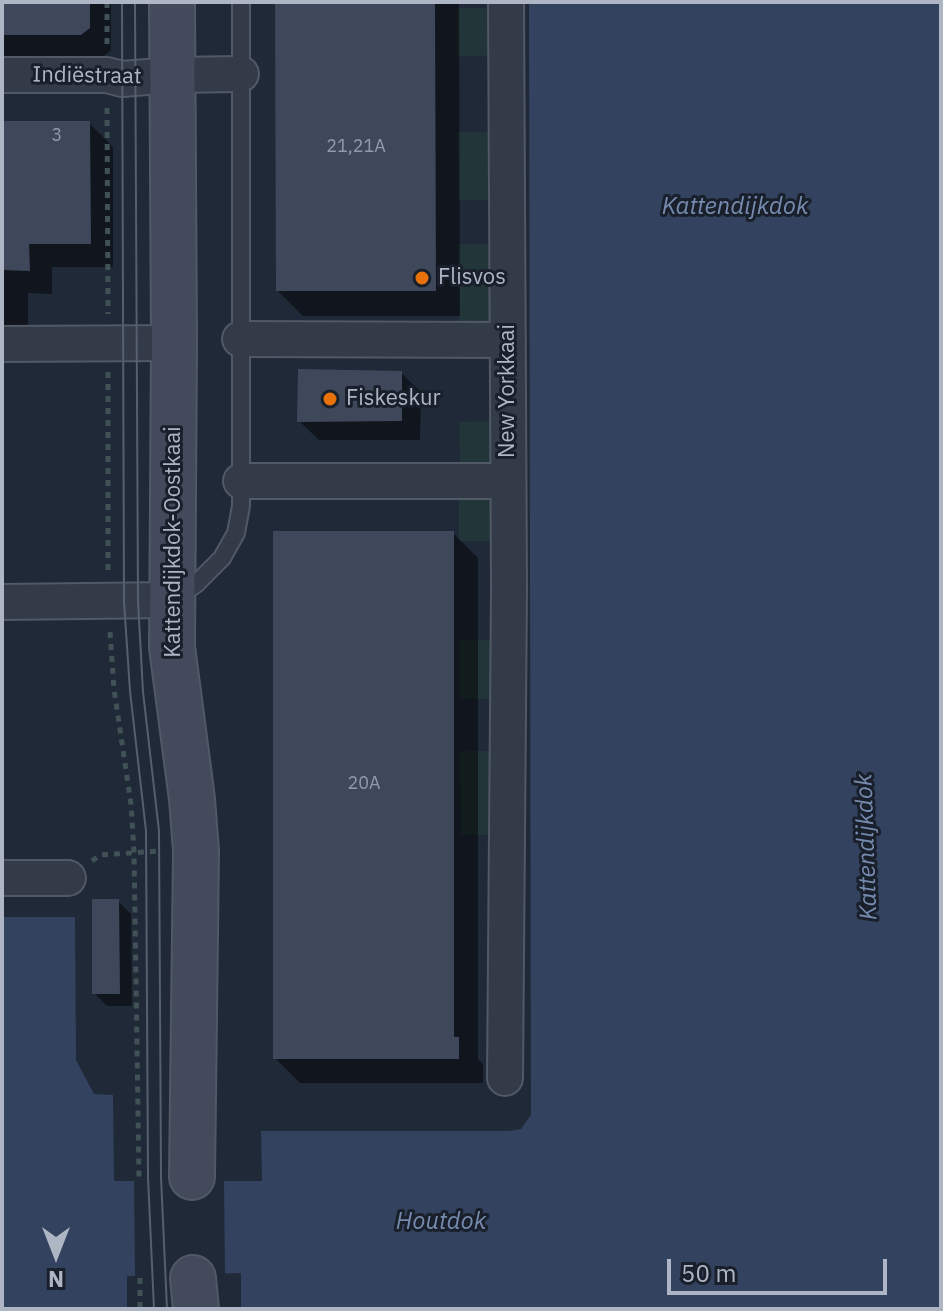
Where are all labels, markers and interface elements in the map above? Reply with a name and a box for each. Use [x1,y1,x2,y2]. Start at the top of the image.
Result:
street label: Indiëstraat [32,62,142,90]
house number: 3 [52,125,62,147]
house number: 21,21A [326,136,386,158]
water label: Kattendijkdok [662,193,808,221]
place label: Flisvos [438,265,506,291]
marker: Flisvos [413,269,431,287]
street label: New Yorkkaai [495,324,521,458]
place label: Fiskeskur [346,386,440,412]
marker: Fiskeskur [321,390,339,408]
street label: Kattendijkdok-Oostkaai [161,426,187,658]
house number: 20A [347,773,381,795]
water label: Kattendijkdok [850,773,884,921]
water label: Houtdok [396,1208,486,1236]
north arrow [16,1215,96,1295]
scale bar [671,1243,891,1293]
text: 50 m [681,1257,736,1289]
text: N [48,1265,64,1294]

